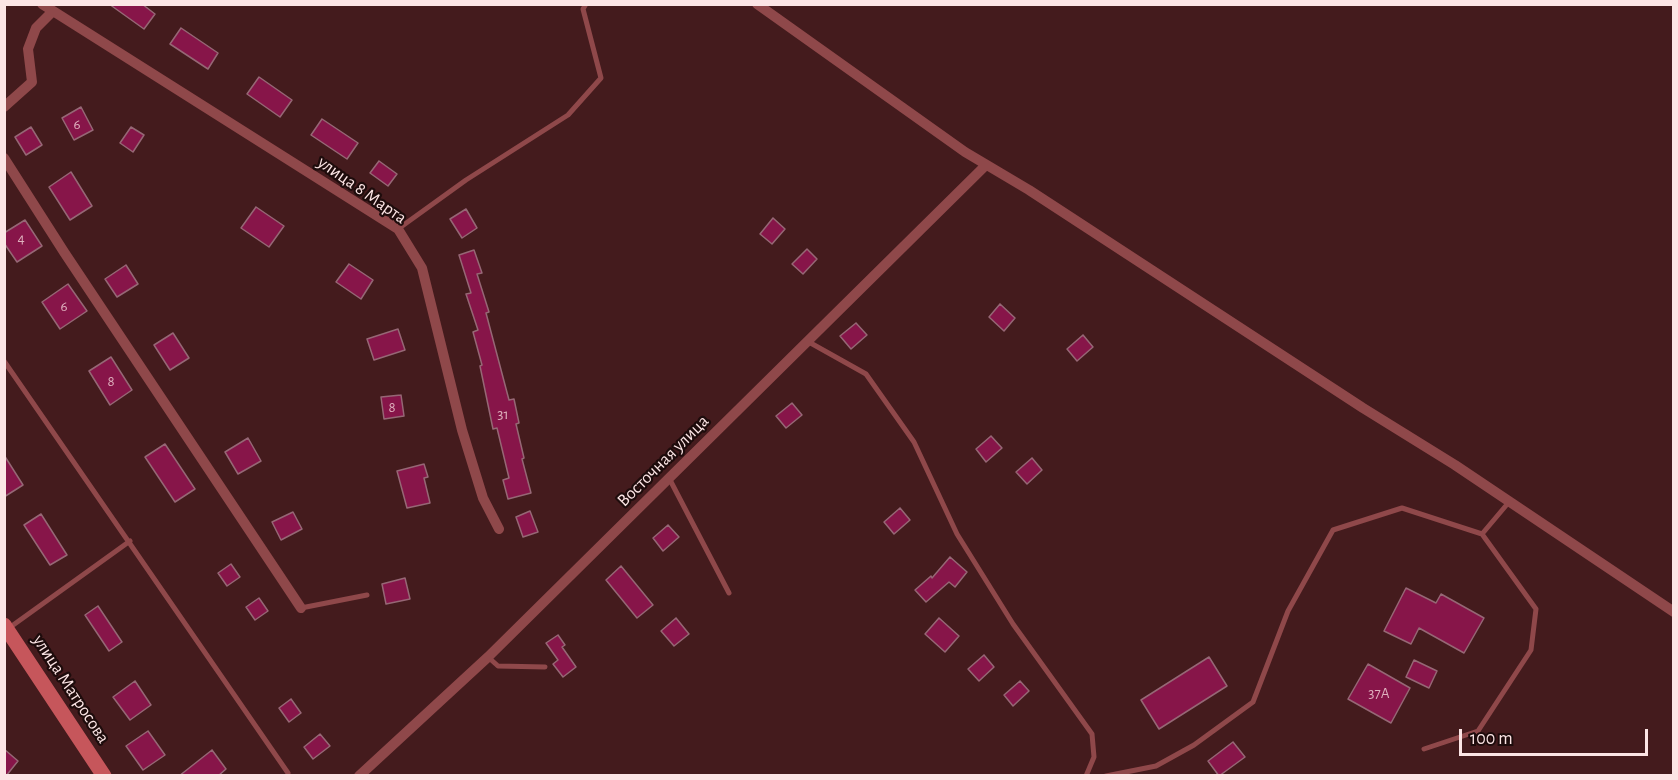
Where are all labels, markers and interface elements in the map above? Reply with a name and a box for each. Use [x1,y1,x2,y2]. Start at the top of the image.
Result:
house number: 6 [73,115,81,133]
street label: улица 8 Марта [313,151,411,229]
house number: 4 [17,229,25,247]
house number: 6 [60,297,68,315]
house number: 8 [107,372,115,390]
house number: 8 [388,398,396,416]
house number: 31 [497,405,509,423]
street label: Восточная улица [613,411,713,511]
street label: улица Матросова [28,631,114,747]
house number: 37А [1368,684,1390,702]
scale bar [1462,717,1651,755]
text: 100 m [1470,730,1513,748]

